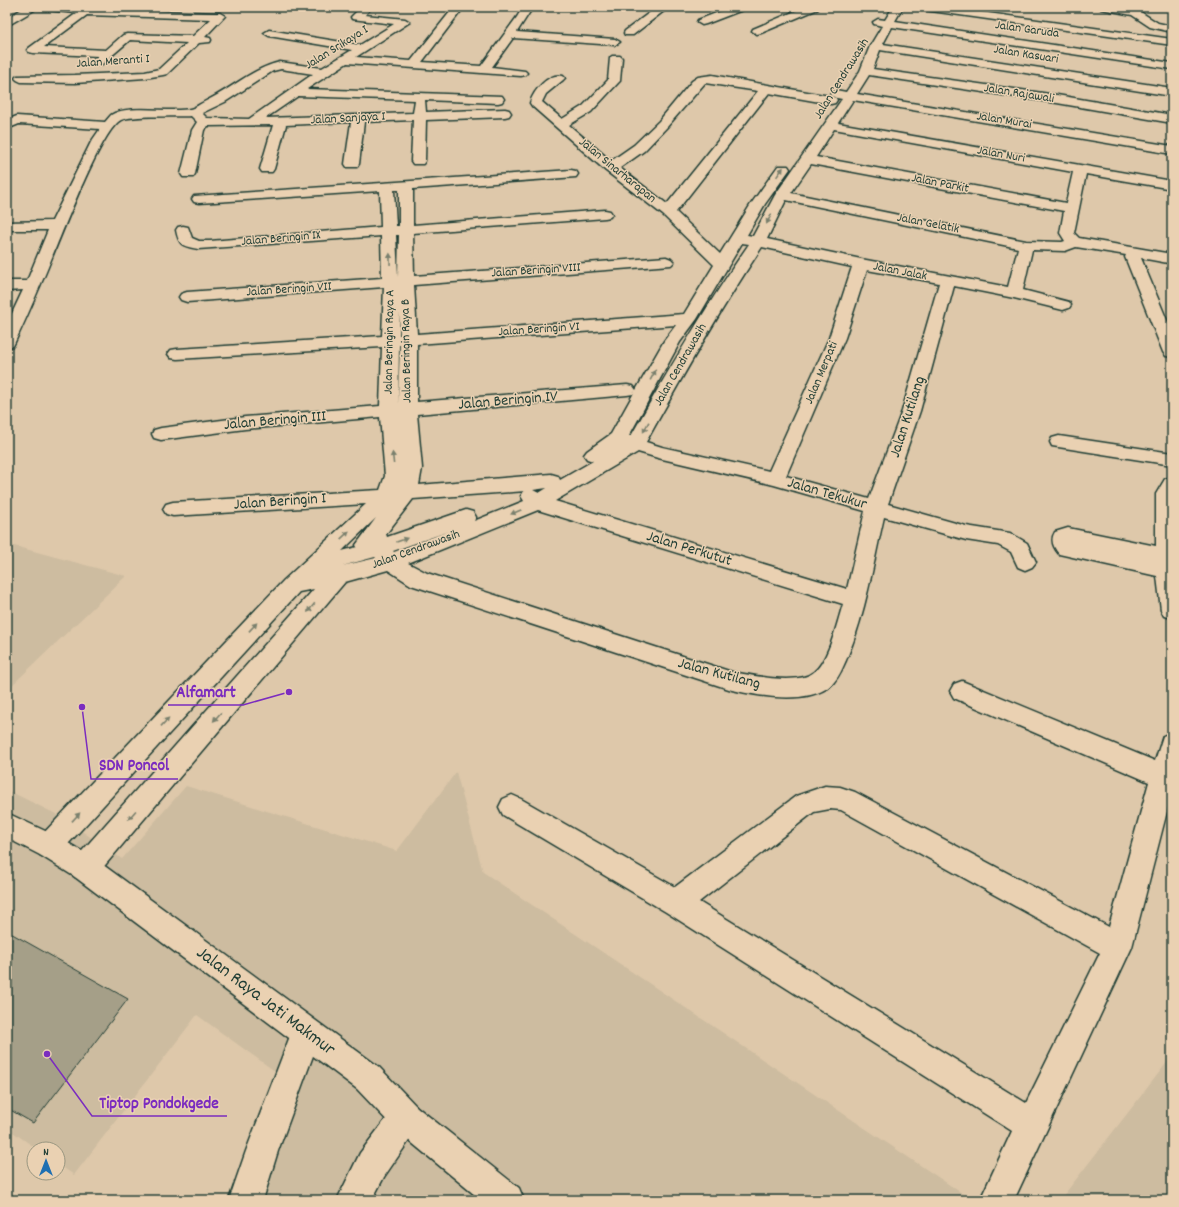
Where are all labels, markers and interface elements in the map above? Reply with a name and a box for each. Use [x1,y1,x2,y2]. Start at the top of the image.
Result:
street label: Jalan Garuda [994,16,1061,44]
street label: Jalan Srikaya I [302,21,372,75]
street label: Jalan Cendrawasih [809,35,875,123]
street label: Jalan Kasuari [992,40,1060,70]
street label: Jalan Meranti I [76,50,150,74]
street label: Jalan Rajawali [983,79,1056,109]
street label: Jalan Murai [975,107,1034,135]
street label: Jalan Sanjaya I [310,108,386,130]
street label: Jalan Sinarharapan [574,134,660,208]
street label: Jalan Nuri [976,141,1027,169]
one-way arrow [776,167,784,177]
street label: Jalan Parkit [910,169,971,199]
street label: Jalan Gelatik [895,209,961,239]
one-way arrow [766,213,773,225]
street label: Jalan Beringin IX [240,226,322,252]
one-way arrow [387,252,393,265]
street label: Jalan Jalak [872,257,928,287]
street label: Jalan Beringin VIII [491,258,581,284]
street label: Jalan Beringin VII [246,278,332,302]
street label: Jalan Beringin Raya A [380,289,400,395]
street label: Jalan Beringin Raya B [397,299,417,403]
street label: Jalan Beringin VI [498,318,580,342]
street label: Jalan Cendrawasih [650,320,712,410]
street label: Jalan Merpati [800,338,844,407]
one-way arrow [649,369,656,380]
street label: Jalan Kutilang [884,373,932,461]
street label: Jalan Beringin IV [457,385,559,417]
street label: Jalan Beringin III [223,405,327,437]
one-way arrow [642,421,649,433]
one-way arrow [390,452,396,464]
street label: Jalan Tekukur [784,472,870,516]
street label: Jalan Beringin I [233,487,327,517]
one-way arrow [510,509,521,515]
street label: Jalan Cendrawasih [369,525,463,575]
street label: Jalan Perkutut [644,525,735,573]
one-way arrow [340,530,350,540]
one-way arrow [397,536,409,542]
one-way arrow [307,602,316,613]
one-way arrow [248,622,258,632]
street label: Jalan Kutilang [675,652,763,696]
callout: Alfamart [168,676,243,705]
text: Alfamart [176,682,236,706]
one-way arrow [213,711,222,722]
one-way arrow [160,717,169,727]
callout: SDN Poncol [91,750,178,779]
text: SDN Poncol [99,755,170,779]
one-way arrow [127,809,136,820]
one-way arrow [71,813,80,822]
street label: Jalan Raya Jati Makmur [190,941,340,1063]
callout: Tiptop Pondokgede [92,1087,227,1116]
text: Tiptop Pondokgede [99,1093,219,1117]
north arrow [26,1141,66,1181]
text: N [43,1145,49,1161]

